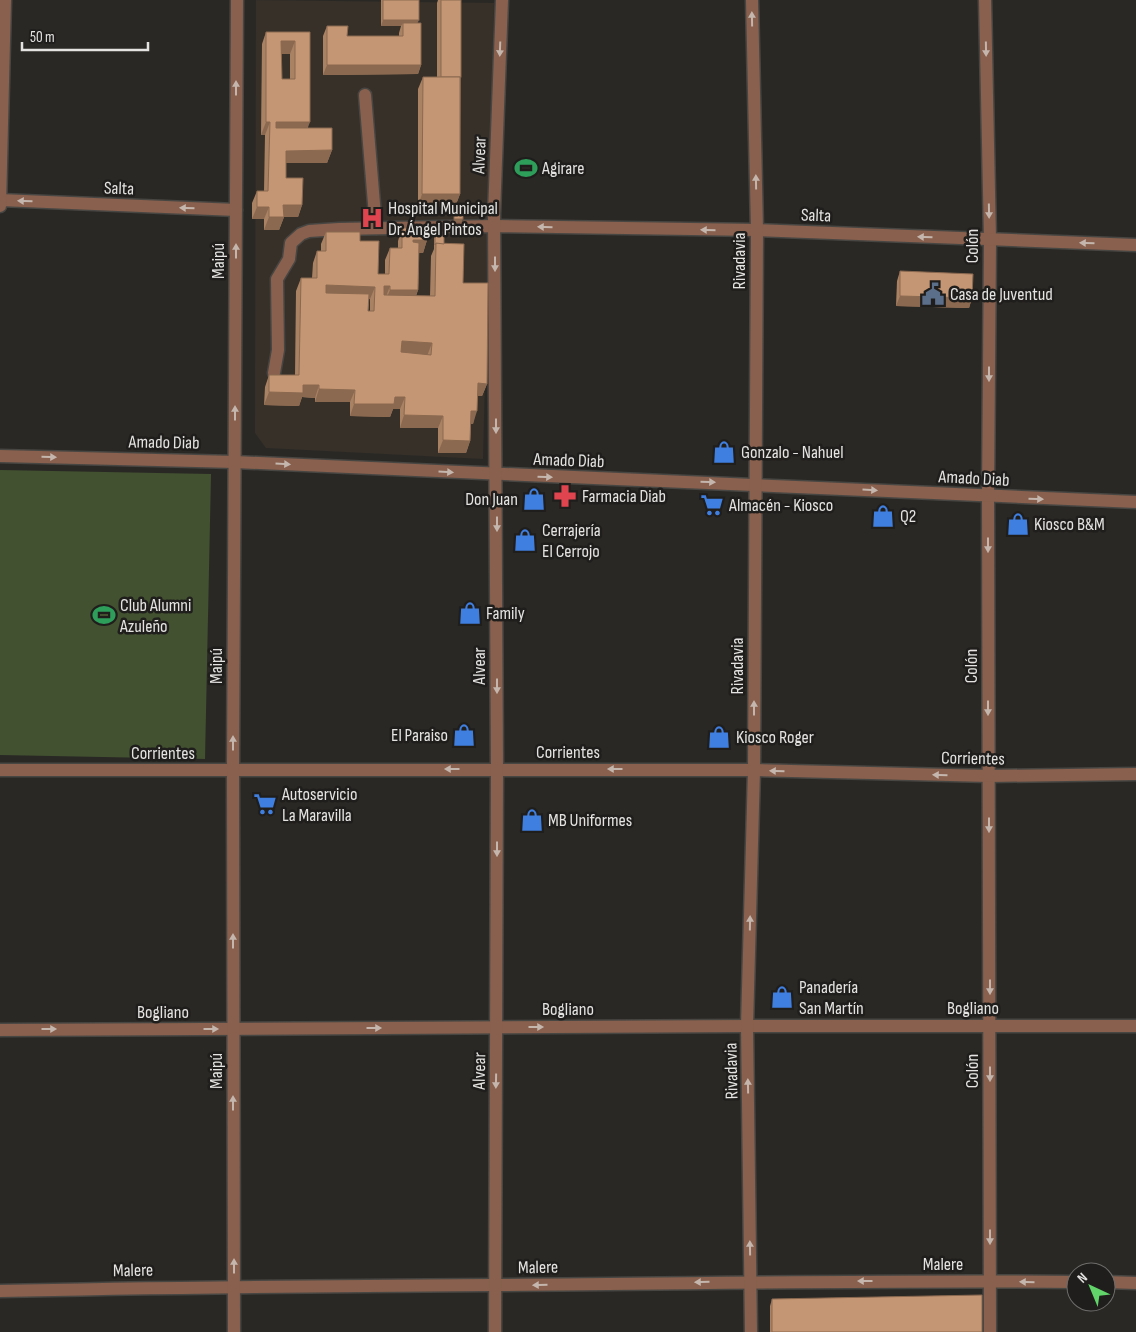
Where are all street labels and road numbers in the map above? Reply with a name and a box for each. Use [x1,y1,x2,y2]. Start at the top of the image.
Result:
street label: Alvear [468,136,491,175]
street label: Salta [103,177,135,200]
street label: Salta [800,204,832,227]
street label: Colón [962,229,983,263]
street label: Rivadavia [729,233,750,289]
street label: Maipú [208,243,229,279]
street label: Amado Diab [127,431,200,454]
street label: Amado Diab [532,449,605,472]
street label: Amado Diab [937,466,1010,491]
street label: Rivadavia [727,638,748,694]
street label: Alvear [469,647,490,686]
street label: Maipú [206,648,227,684]
street label: Colón [961,649,982,683]
street label: Corrientes [536,742,600,763]
street label: Corrientes [131,743,195,764]
street label: Corrientes [941,747,1005,770]
street label: Bogliano [947,998,999,1019]
street label: Bogliano [542,999,594,1020]
street label: Bogliano [137,1002,189,1023]
street label: Rivadavia [721,1042,742,1100]
street label: Alvear [469,1052,490,1091]
street label: Maipú [206,1053,227,1089]
street label: Colón [962,1054,983,1088]
street label: Malere [923,1254,963,1275]
street label: Malere [518,1257,558,1278]
street label: Malere [113,1260,153,1281]

